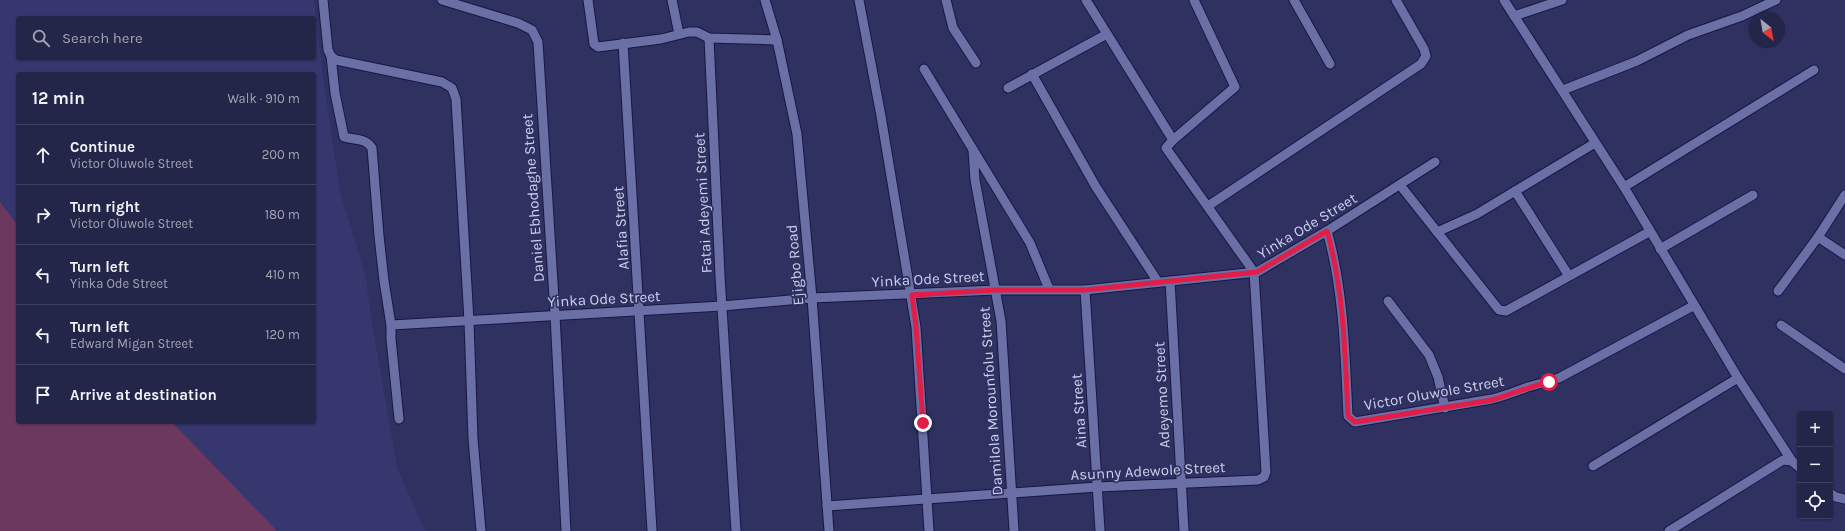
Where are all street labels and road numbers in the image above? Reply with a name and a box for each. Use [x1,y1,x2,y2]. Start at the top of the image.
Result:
street label: Daniel Ebhodaghe Street [518,113,548,283]
street label: Fatai Adeyemi Street [690,132,716,274]
street label: Alafia Street [609,185,633,270]
street label: Yinka Ode Street [1254,189,1360,263]
street label: Ejigbo Road [782,224,808,306]
street label: Yinka Ode Street [871,267,985,291]
street label: Yinka Ode Street [547,287,661,311]
street label: Damilola Morounfolu Street [975,306,1007,496]
street label: Adeyemo Street [1150,341,1174,449]
street label: Victor Oluwole Street [1362,372,1506,414]
street label: Aina Street [1067,373,1091,449]
street label: Asunny Adewole Street [1070,458,1226,484]

